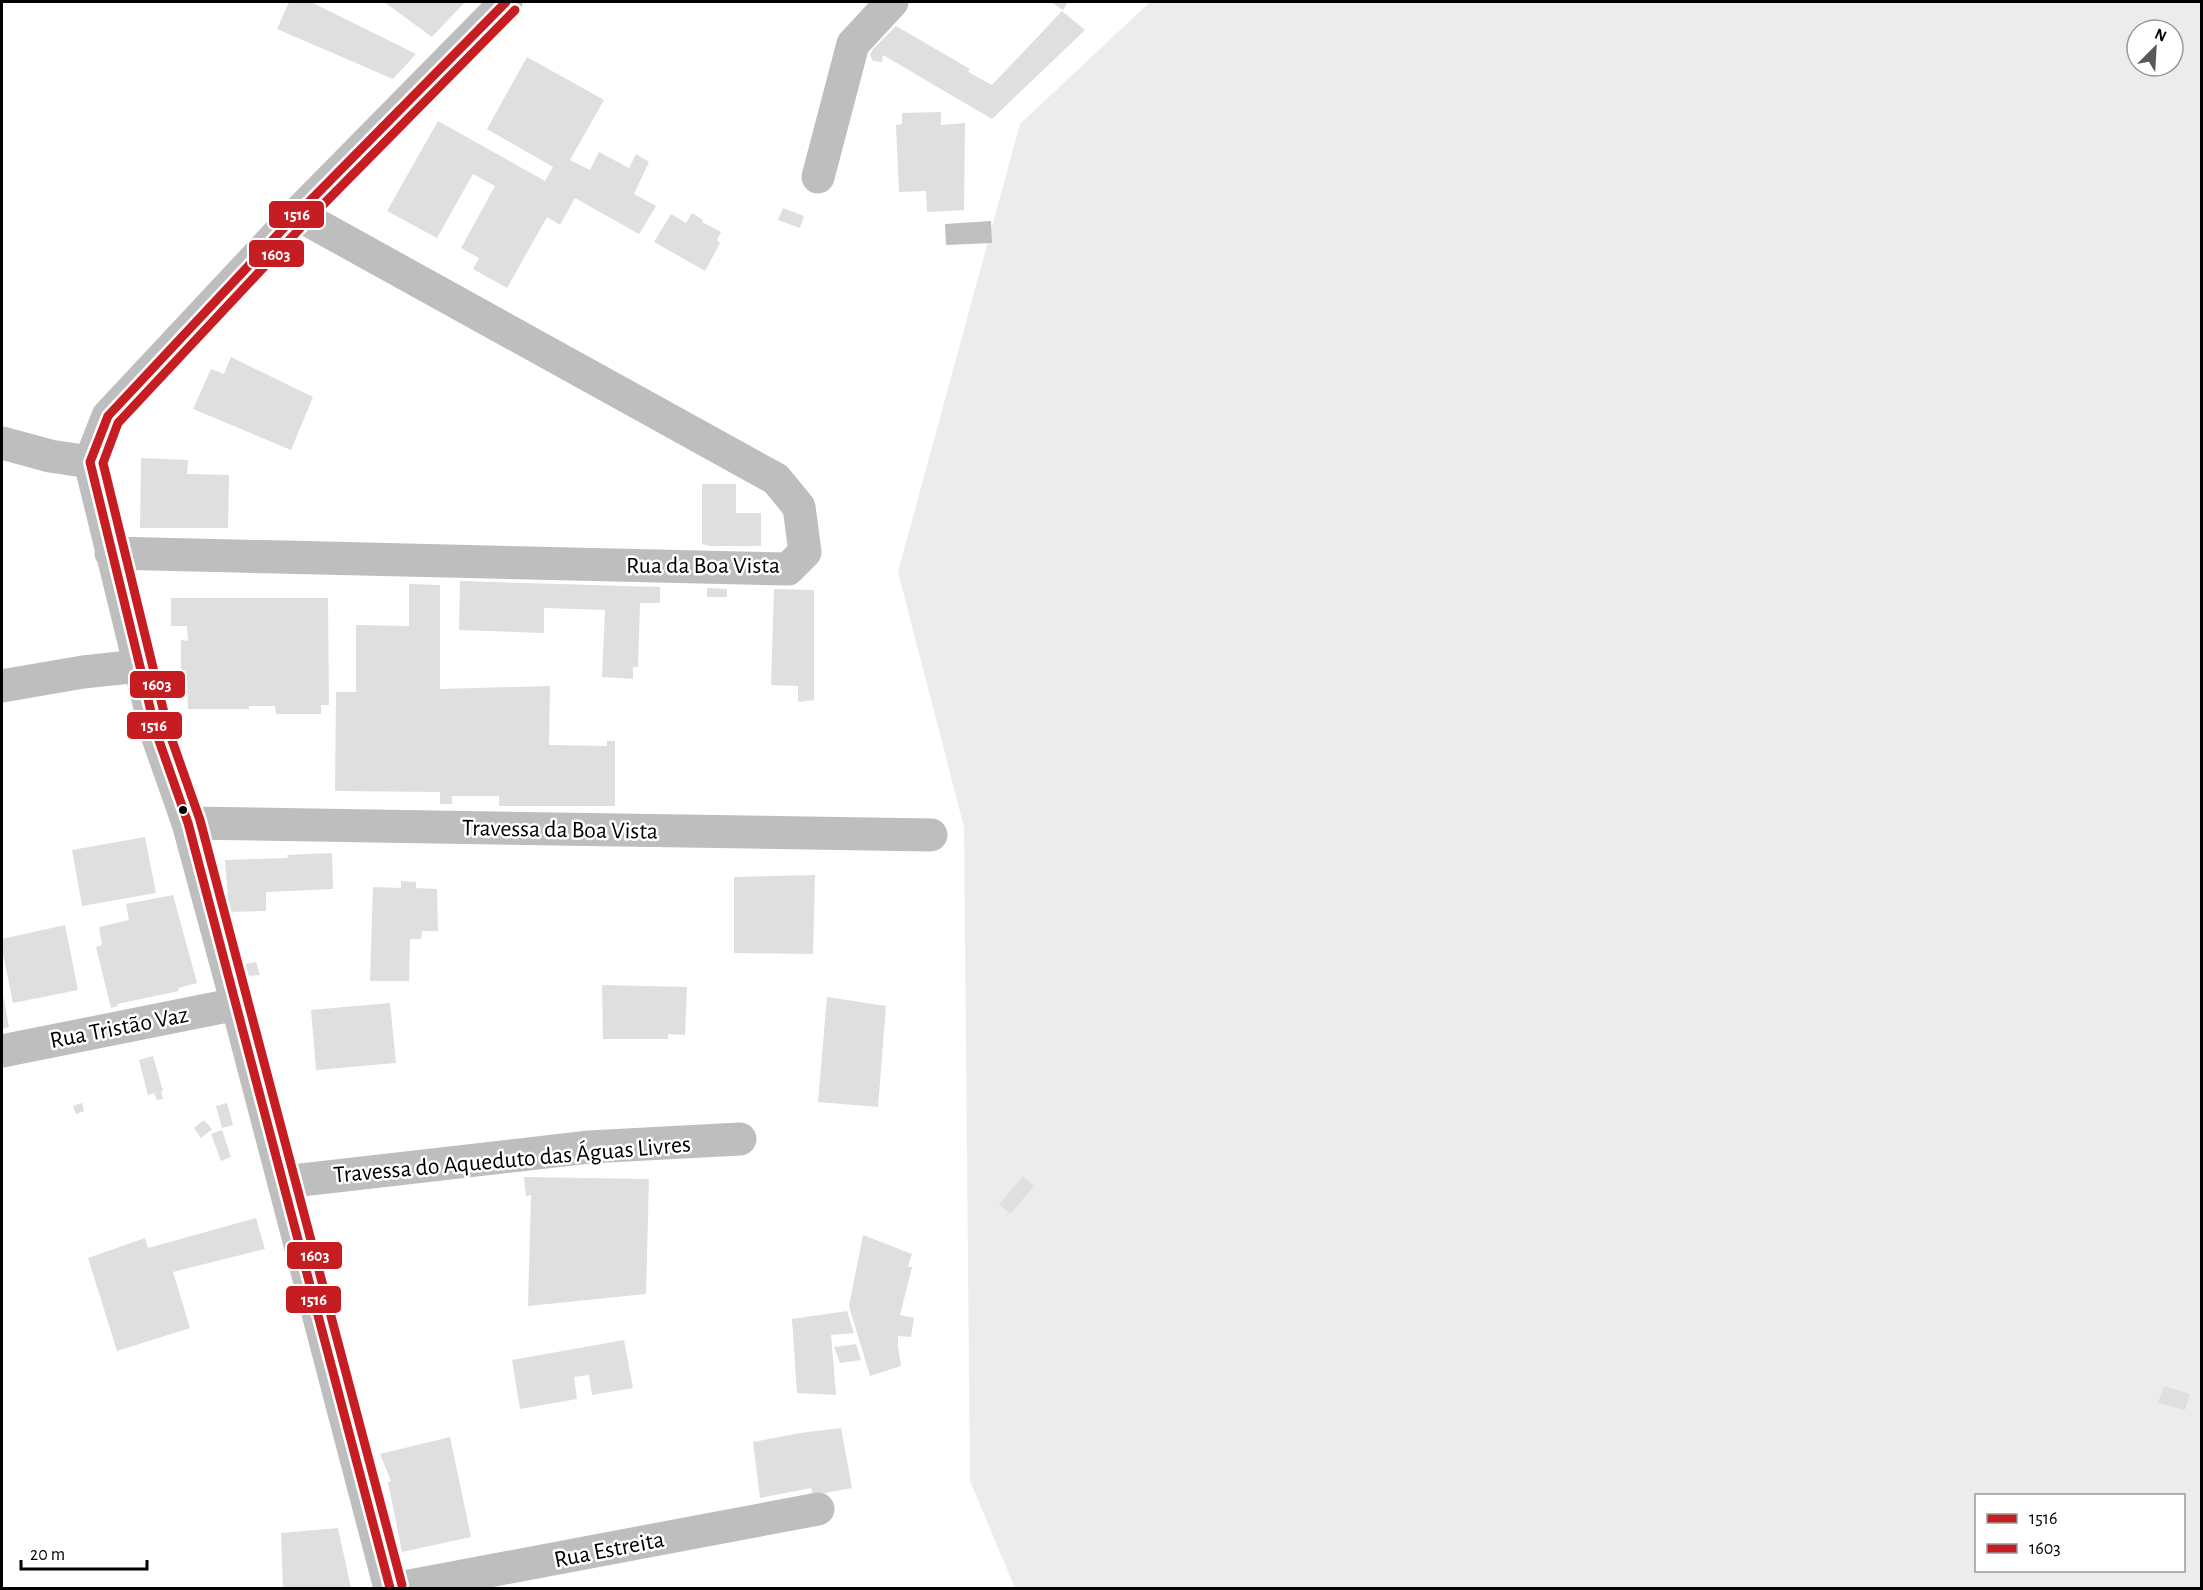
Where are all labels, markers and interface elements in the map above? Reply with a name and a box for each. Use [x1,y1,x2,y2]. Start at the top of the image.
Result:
north arrow [2125,18,2185,78]
text: N [2152,26,2169,45]
line badge: 1516 [268,200,325,229]
text: 1516 [284,207,310,223]
line badge: 1603 [248,239,305,268]
text: 1603 [262,247,290,263]
street label: Rua da Boa Vista [626,554,780,578]
line badge: 1603 [129,670,186,699]
text: 1603 [143,677,171,693]
line badge: 1516 [126,711,183,740]
text: 1516 [141,718,167,734]
unlabelled marker [177,804,189,816]
street label: Travessa da Boa Vista [462,816,658,844]
street label: Rua Tristão Vaz [48,1003,191,1053]
street label: Travessa do Aqueduto das Águas Livres [332,1130,692,1188]
line badge: 1603 [286,1241,343,1270]
text: 1603 [301,1248,329,1264]
line badge: 1516 [285,1285,342,1314]
text: 1516 [301,1292,327,1308]
legend [1975,1494,2185,1572]
text: 1516 [2029,1510,2057,1528]
street label: Rua Estreita [552,1528,666,1572]
scale bar [21,1533,147,1571]
text: 1603 [2029,1540,2061,1558]
text: 20 m [30,1546,65,1564]

